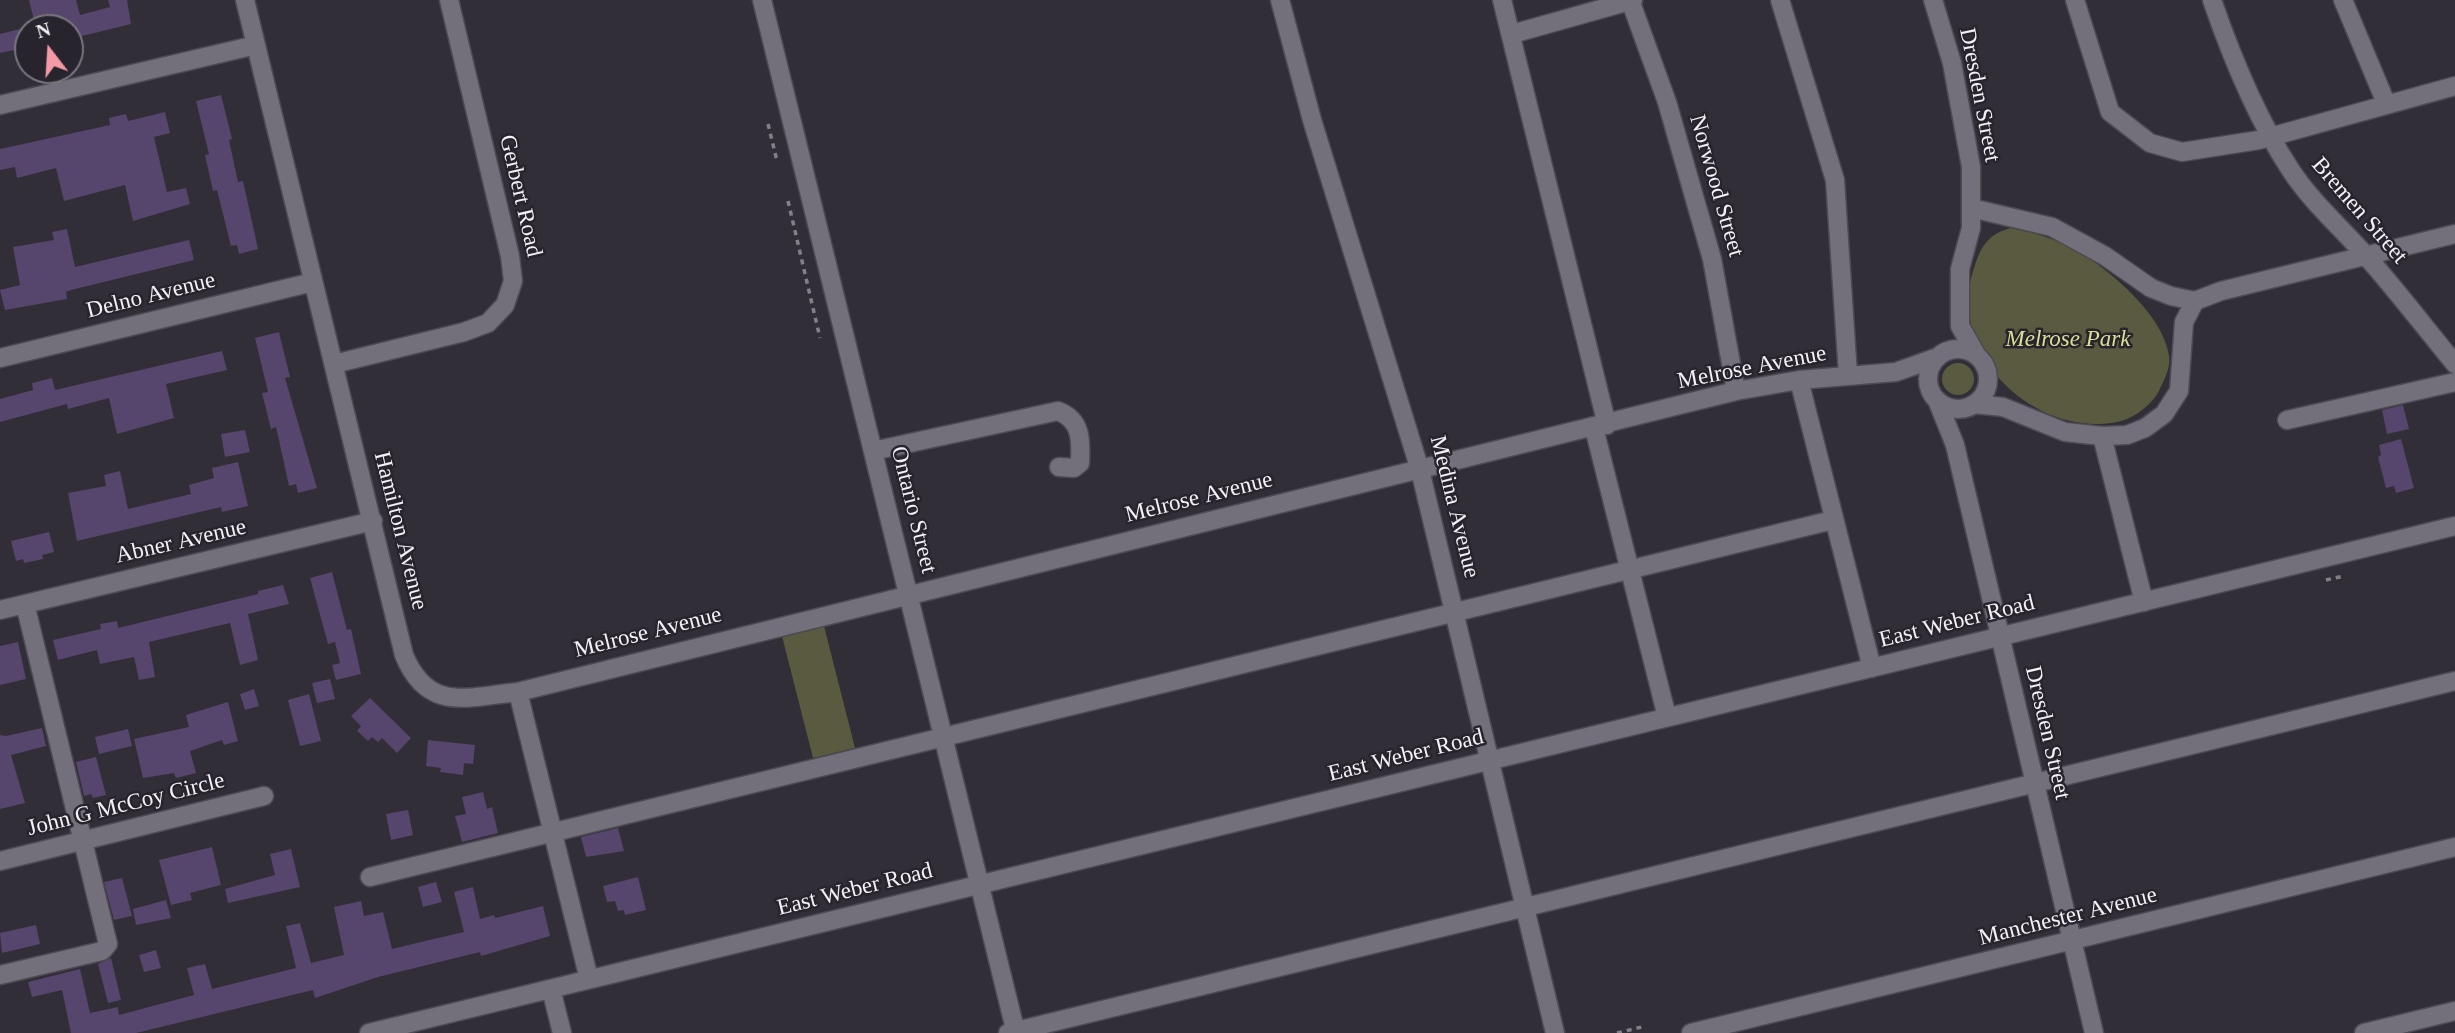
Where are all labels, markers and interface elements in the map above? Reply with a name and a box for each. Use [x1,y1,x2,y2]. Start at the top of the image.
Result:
north arrow [14,14,84,84]
text: N [34,18,53,42]
street label: Dresden Street [1952,26,2006,164]
street label: Norwood Street [1683,112,1749,260]
street label: Gerbert Road [493,132,547,260]
street label: Bremen Street [2305,152,2413,270]
street label: Delno Avenue [84,267,218,325]
park label: Melrose Park [2006,326,2130,354]
street label: Melrose Avenue [1675,340,1829,396]
street label: Medina Avenue [1423,433,1485,581]
street label: Ontario Street [884,444,942,576]
street label: Hamilton Avenue [367,449,433,613]
street label: Melrose Avenue [1122,466,1276,530]
street label: Abner Avenue [113,514,249,570]
street label: East Weber Road [1876,589,2038,655]
street label: Melrose Avenue [571,601,725,665]
street label: Dresden Street [2018,664,2076,802]
street label: East Weber Road [1325,723,1487,789]
street label: John G McCoy Circle [24,767,228,843]
street label: East Weber Road [774,857,936,923]
street label: Manchester Avenue [1976,881,2160,953]

